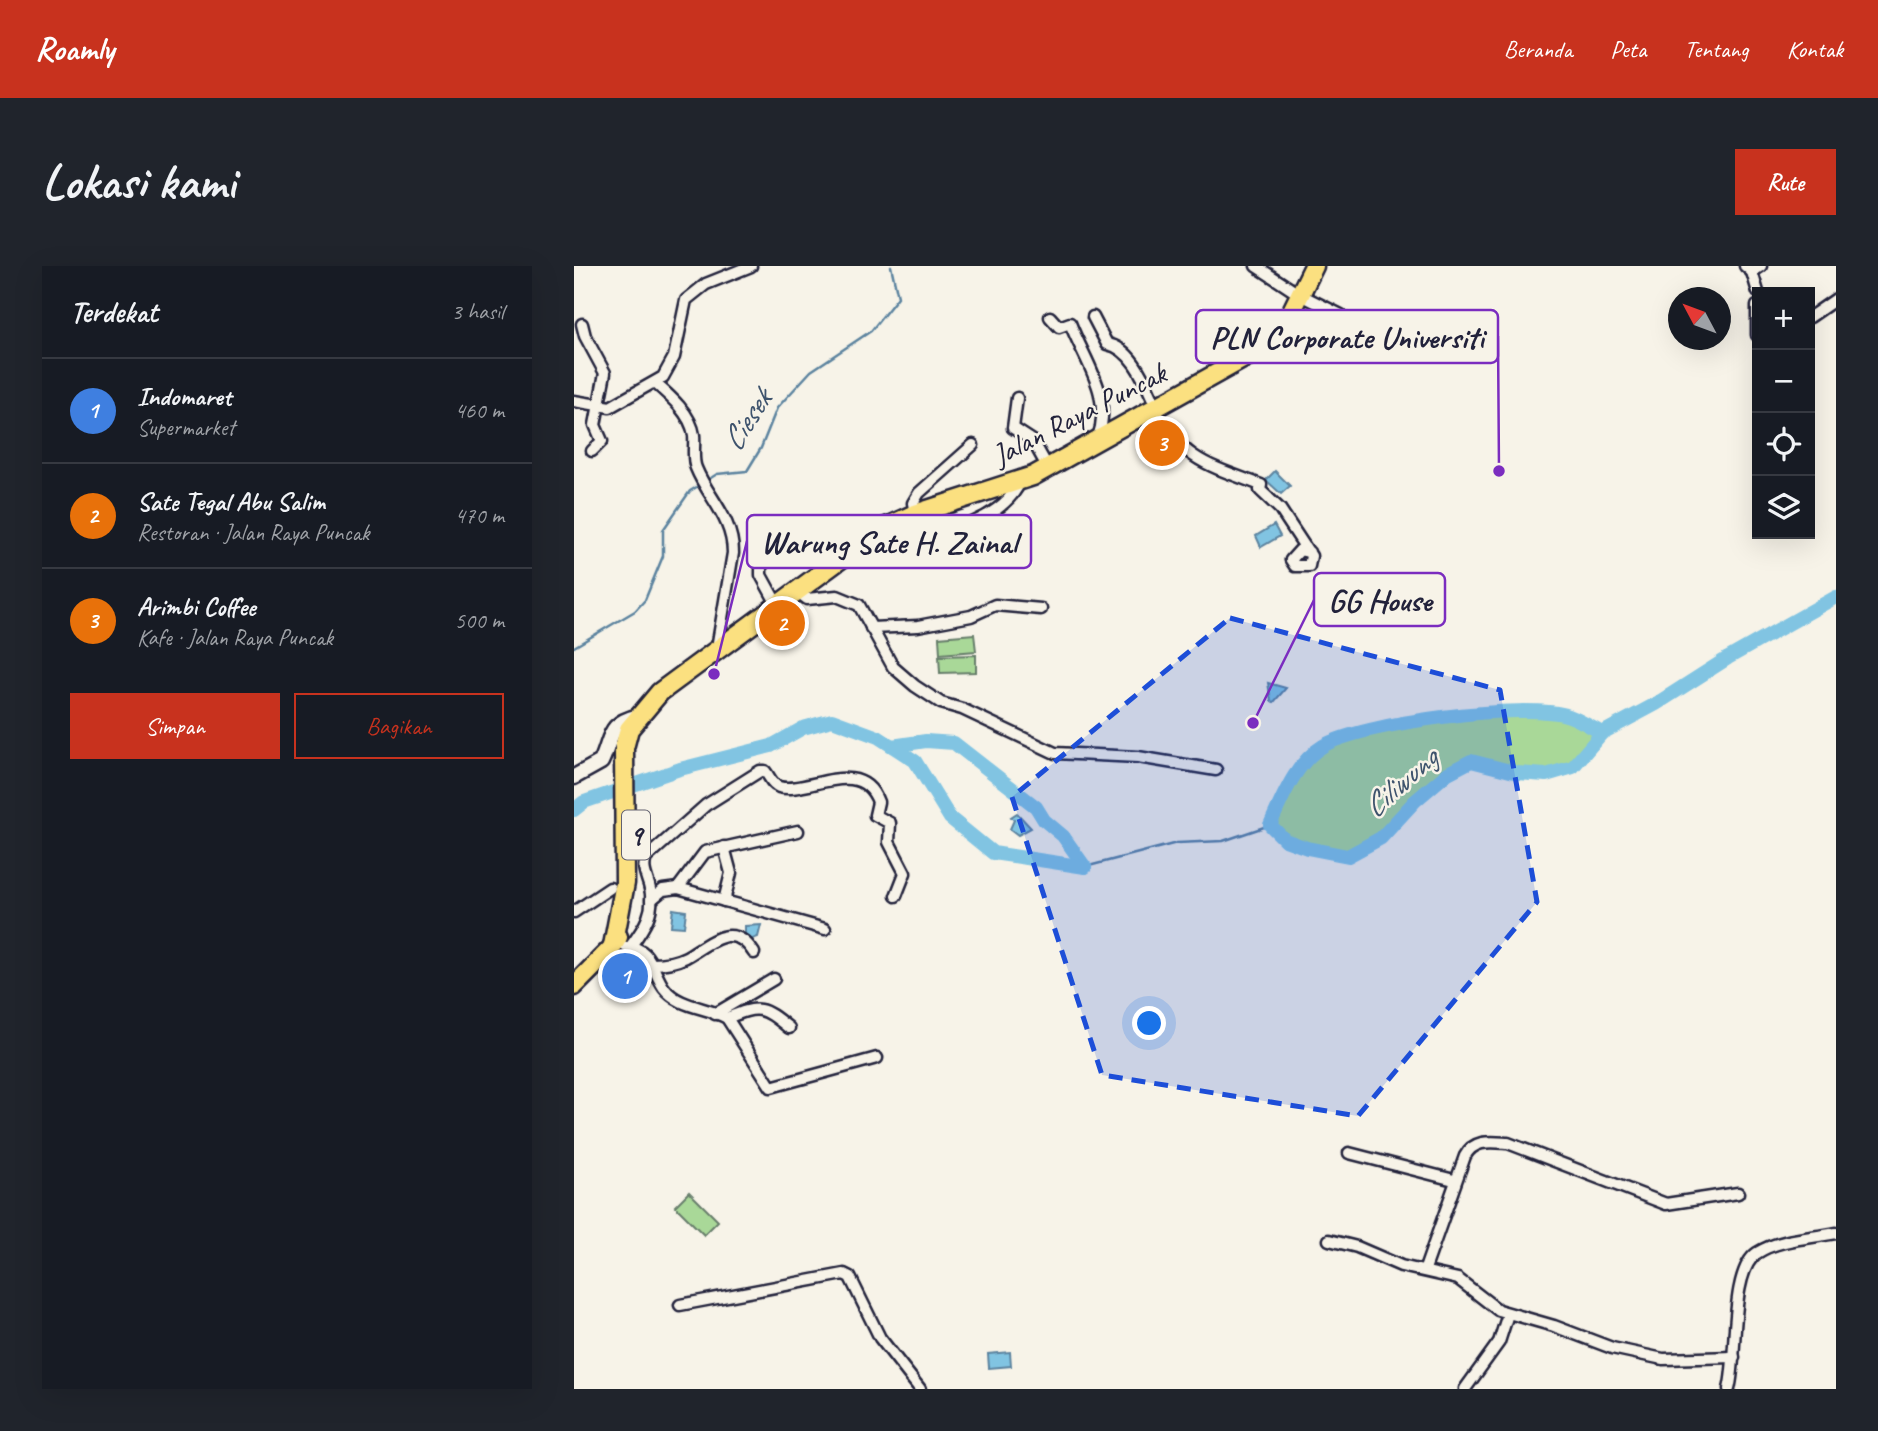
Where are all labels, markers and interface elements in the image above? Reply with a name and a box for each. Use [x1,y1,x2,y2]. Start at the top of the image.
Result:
text: Roamly [35,28,114,70]
text: Beranda [1504,34,1572,64]
text: Peta [1610,34,1646,64]
text: Tentang [1684,34,1749,64]
text: Kontak [1787,34,1843,64]
button: Rute [1735,149,1836,215]
text: Lokasi kami [42,151,235,213]
north arrow [1668,287,1731,350]
map controls [1752,287,1815,539]
button: + [1752,287,1815,350]
text: Terdekat [70,293,158,331]
text: 3 hasil [451,297,504,326]
callout: PLN Corporate Universiti [1196,310,1498,363]
text: PLN Corporate Universiti [1210,317,1488,358]
button: − [1752,350,1815,413]
street label: Jalan Raya Puncak [984,353,1174,475]
water label: Ciesek [712,378,784,458]
text: Indomaret [137,380,231,413]
text: 1 [88,396,98,425]
text: 460 m [455,396,504,425]
text: Supermarket [137,413,235,442]
button: locate [1752,413,1815,476]
pin: 3 [1139,417,1185,469]
button: layers [1752,476,1815,539]
text: Sate Tegal Abu Salim [137,485,325,518]
text: 2 [88,501,98,530]
text: 470 m [455,501,504,530]
callout: Warung Sate H. Zainal [747,515,1031,568]
text: Restoran · Jalan Raya Puncak [137,518,369,547]
text: Warung Sate H. Zainal [761,522,1023,563]
callout: GG House [1314,573,1445,626]
text: GG House [1328,580,1434,621]
text: Arimbi Coffee [137,590,256,623]
pin: 2 [759,597,805,649]
text: 3 [88,606,98,635]
text: 500 m [455,606,504,635]
text: Kafe · Jalan Raya Puncak [137,623,333,652]
button: Simpan [70,693,280,759]
button: Bagikan [294,693,504,759]
water label: Ciliwung [1354,736,1449,826]
road number: 9 [622,810,650,860]
pin: 1 [602,950,648,1002]
your location [1132,1006,1166,1040]

